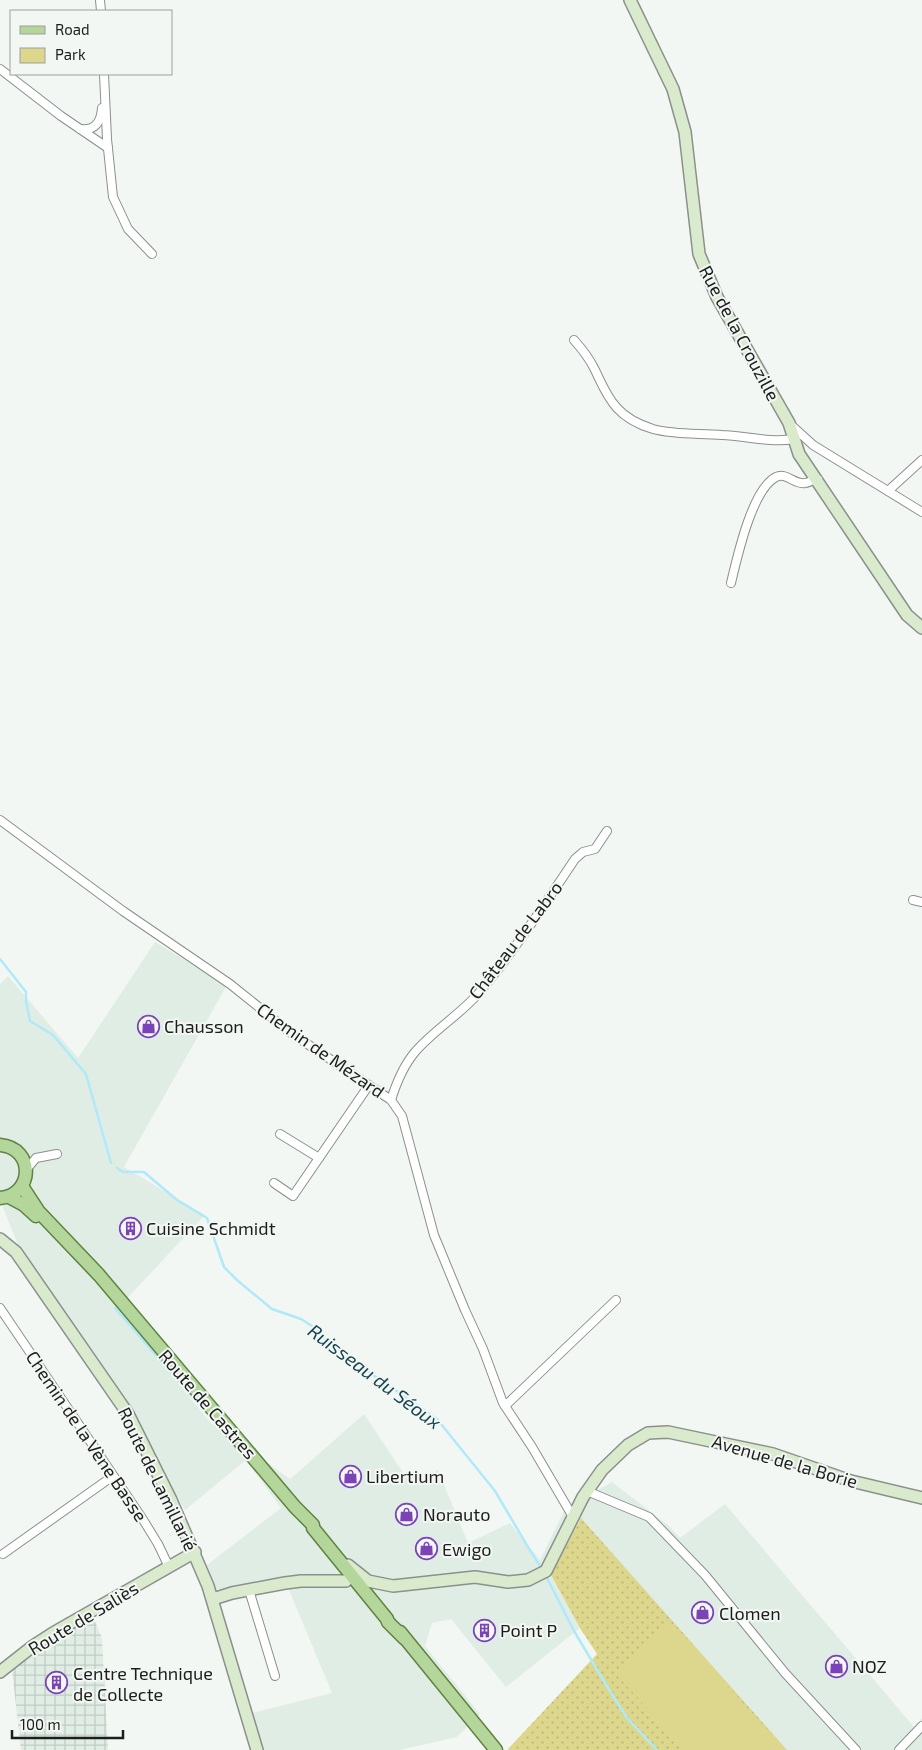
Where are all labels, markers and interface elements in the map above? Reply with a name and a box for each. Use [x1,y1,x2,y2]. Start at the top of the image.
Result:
legend [10,10,172,75]
text: Road [55,20,90,38]
text: Park [55,45,86,63]
street label: Rue de la Crouzille [695,262,785,404]
street label: Château de Labro [464,877,566,1003]
street label: Chemin de Mézard [253,998,389,1102]
shop icon: Chausson [136,1014,160,1038]
place label: Chausson [164,1015,244,1037]
building icon: Cuisine Schmidt [118,1216,142,1240]
place label: Cuisine Schmidt [146,1217,276,1239]
water label: Ruisseau du Séoux [304,1318,446,1434]
street label: Route de Castres [154,1345,262,1463]
street label: Chemin de la Vène Basse [22,1347,152,1525]
street label: Route de Lamillarié [114,1403,202,1555]
street label: Avenue de la Borie [710,1430,860,1492]
shop icon: Libertium [338,1464,362,1488]
place label: Libertium [366,1465,444,1487]
shop icon: Norauto [395,1502,419,1526]
place label: Norauto [423,1503,490,1525]
shop icon: Ewigo [414,1537,438,1561]
place label: Ewigo [442,1538,492,1560]
street label: Route de Saliès [24,1576,142,1660]
shop icon: Clomen [691,1601,715,1625]
place label: Clomen [719,1602,781,1624]
building icon: Point P [472,1618,496,1642]
place label: Point P [500,1619,557,1641]
shop icon: NOZ [824,1654,848,1678]
place label: NOZ [852,1655,887,1677]
place label: Centre Technique de Collecte [73,1662,213,1705]
building icon: Centre Technique de Collecte [45,1671,69,1695]
scale bar [12,1708,124,1740]
text: 100 m [20,1715,61,1733]

